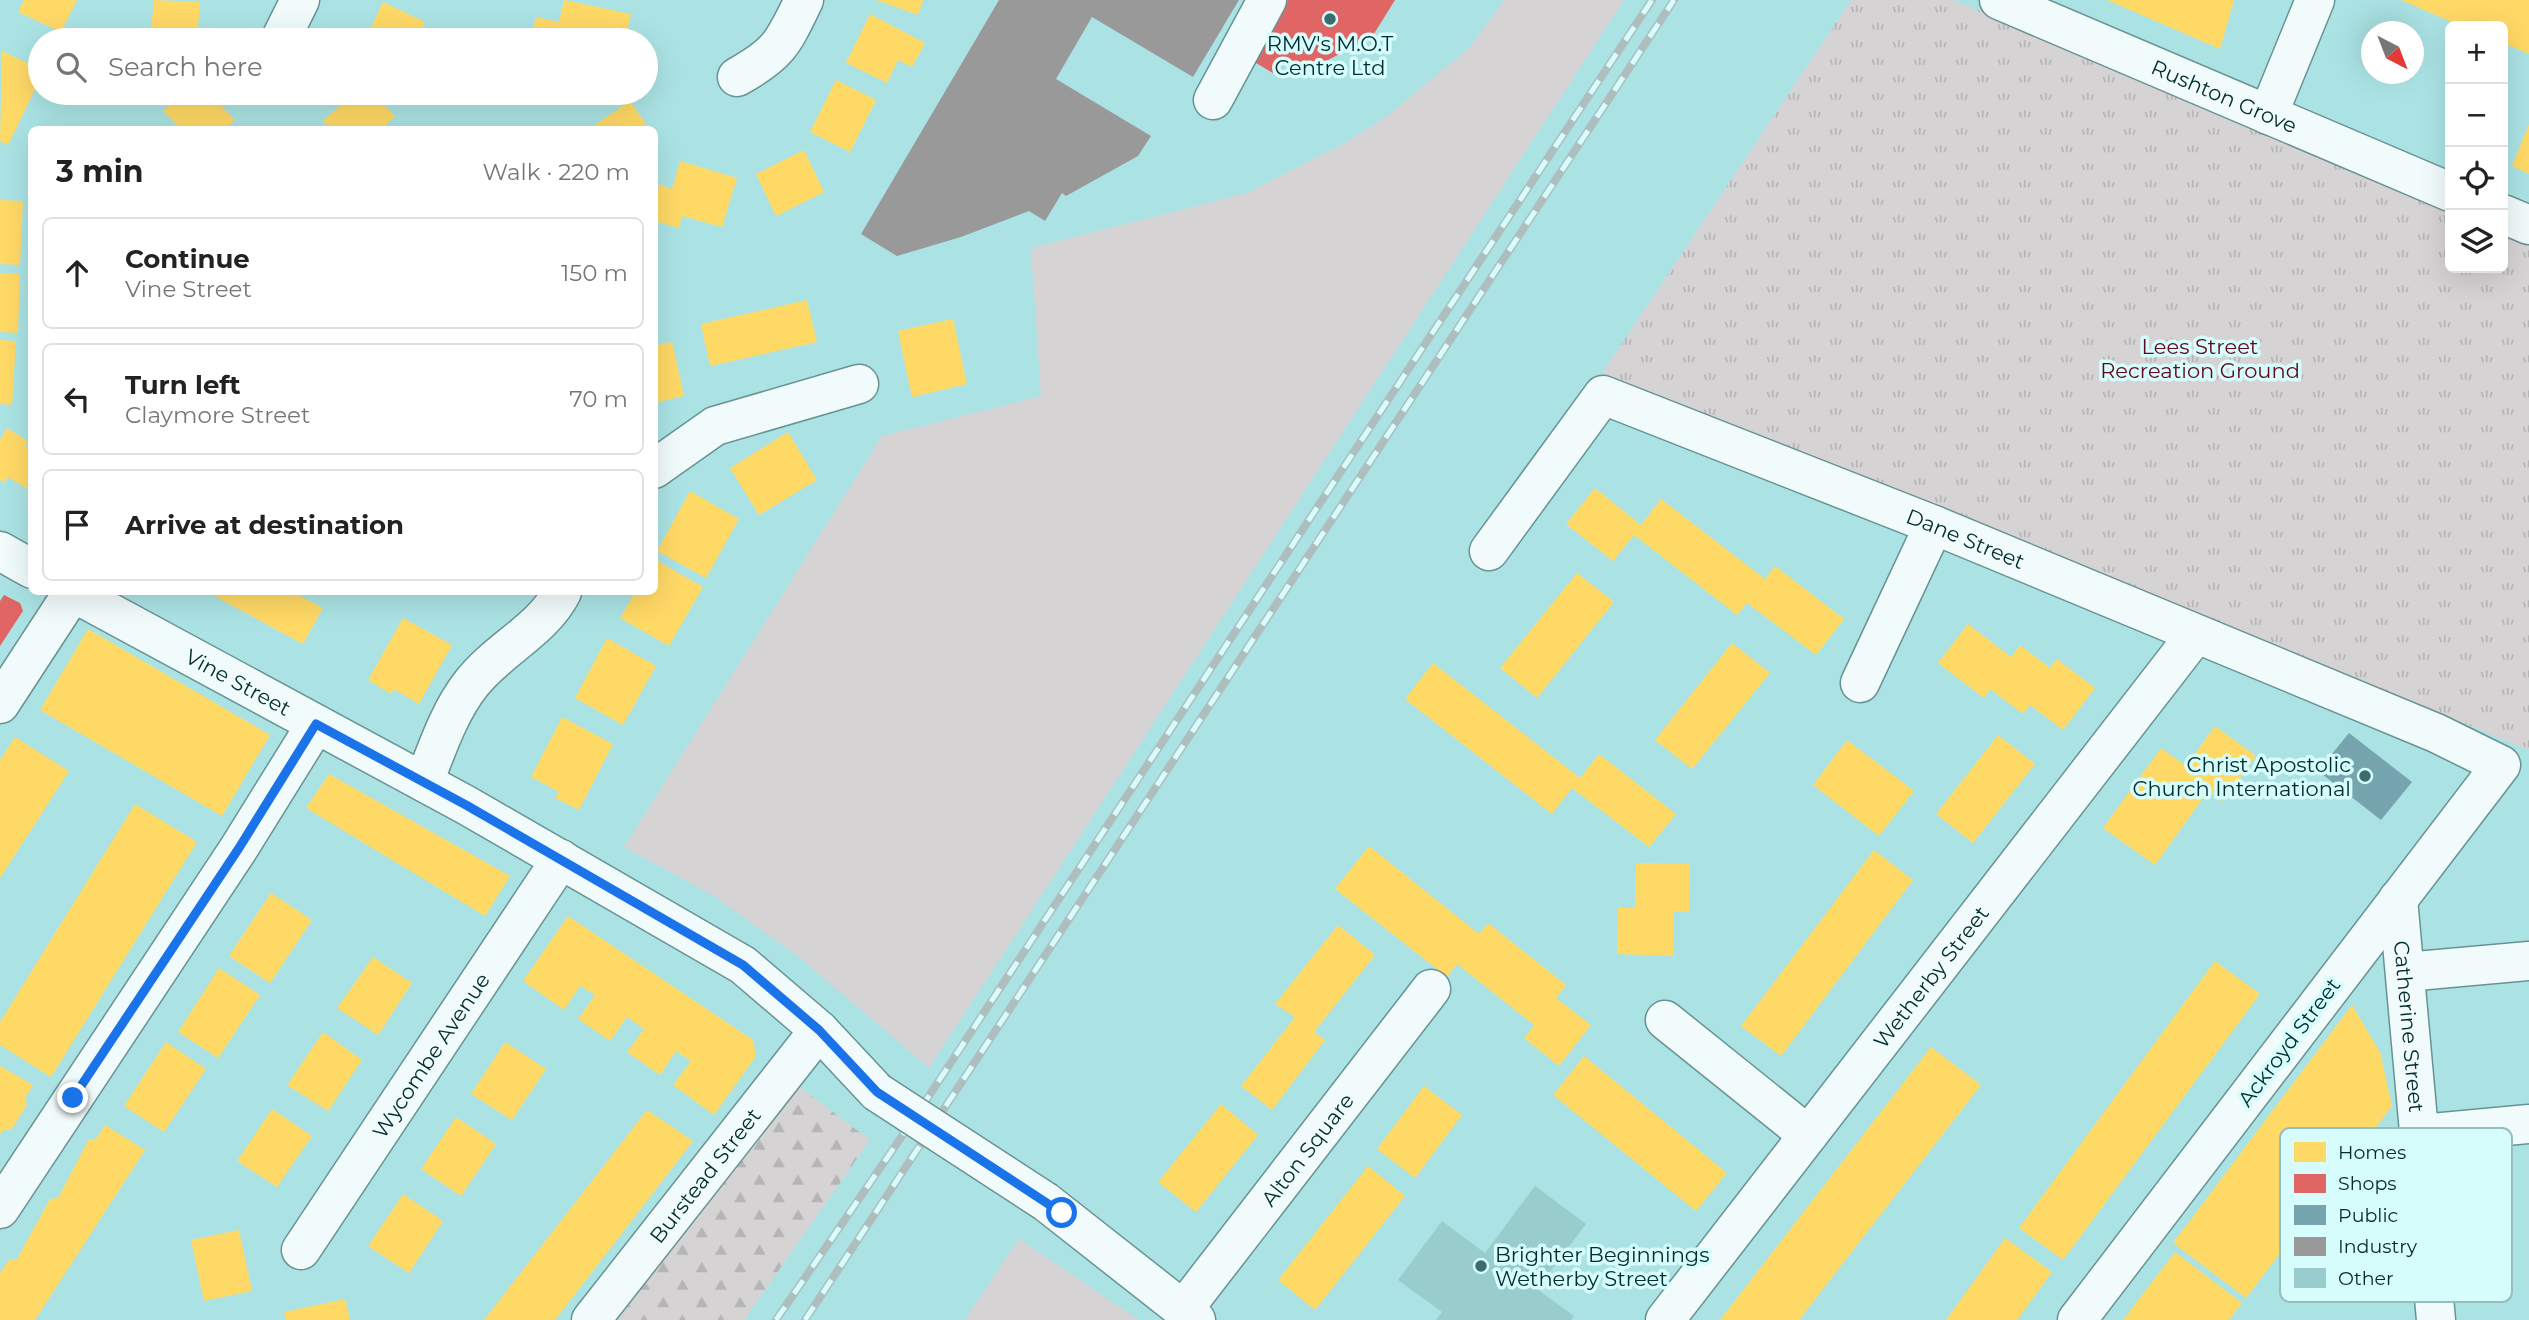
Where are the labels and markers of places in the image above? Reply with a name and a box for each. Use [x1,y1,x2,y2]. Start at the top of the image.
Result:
marker: RMV's M.O.T Centre Ltd [1322,11,1338,27]
place label: RMV's M.O.T Centre Ltd [1267,31,1393,80]
place label: Christ Apostolic Church International [2133,752,2351,801]
marker: Christ Apostolic Church International [2357,768,2373,784]
place label: Brighter Beginnings Wetherby Street [1495,1242,1709,1291]
marker: Brighter Beginnings Wetherby Street [1473,1258,1489,1274]

